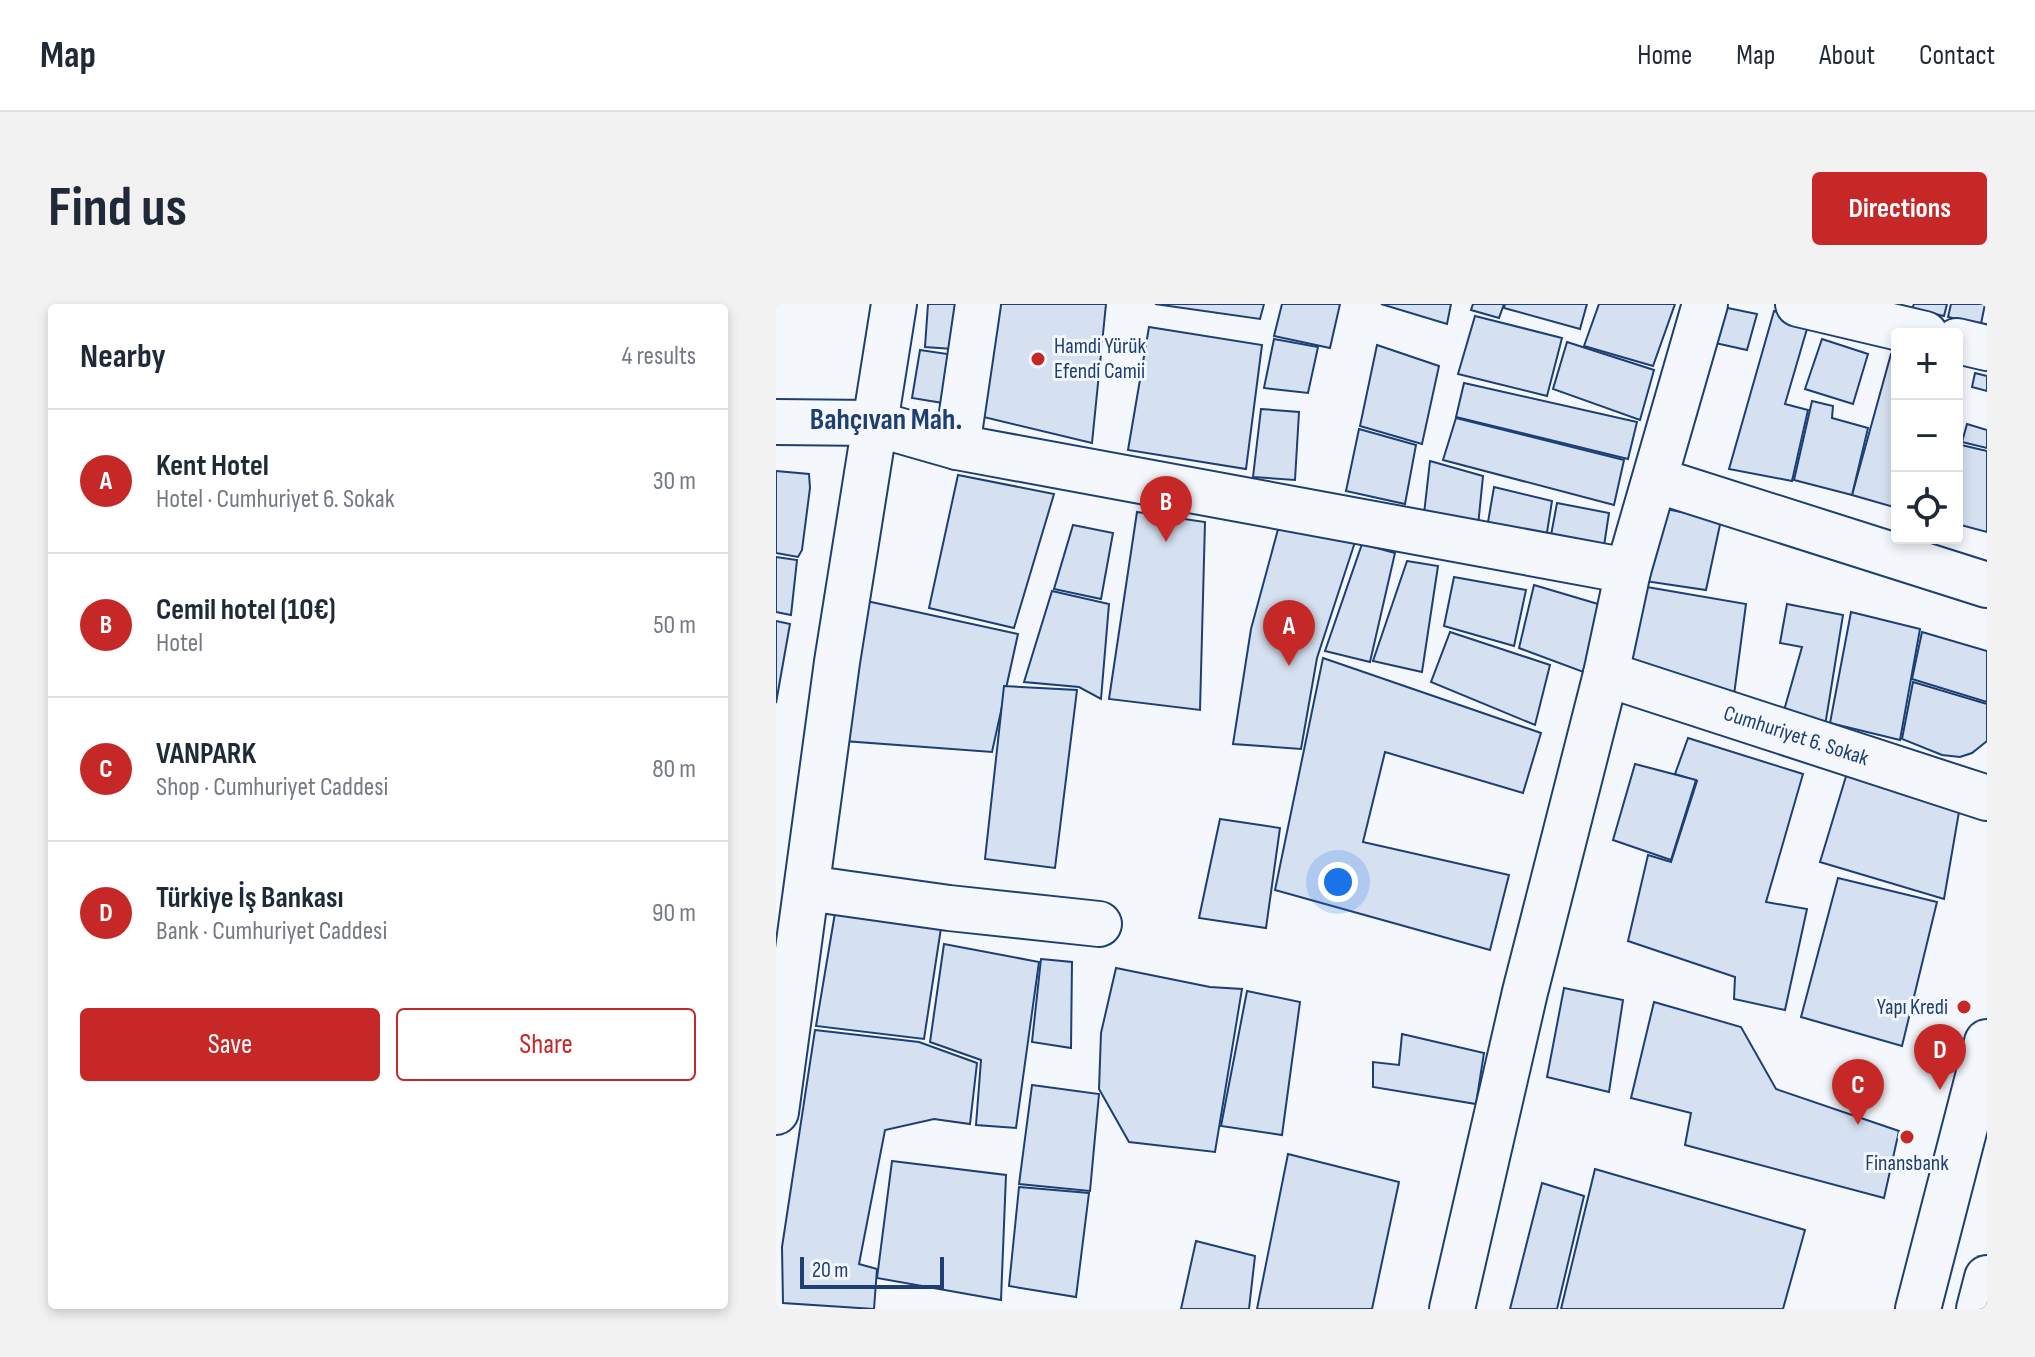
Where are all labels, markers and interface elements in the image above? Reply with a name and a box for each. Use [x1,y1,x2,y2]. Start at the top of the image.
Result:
text: Map [40,33,96,78]
text: Home [1637,39,1692,72]
text: Map [1736,39,1775,72]
text: About [1819,39,1875,72]
text: Contact [1919,39,1995,72]
button: Directions [1812,172,1987,245]
text: Find us [48,175,187,242]
map controls [1891,328,1963,544]
button: + [1891,328,1963,400]
place label: Hamdi Yürük Efendi Camii [1054,333,1147,385]
text: Nearby [80,336,166,377]
text: 4 results [621,341,696,372]
marker: Hamdi Yürük Efendi Camii [1029,350,1047,368]
button: − [1891,400,1963,472]
district label: Bahçıvan Mah. [810,402,962,438]
text: Kent Hotel [156,448,269,484]
text: A [100,466,112,497]
text: 30 m [653,466,696,497]
button: locate [1891,472,1963,544]
pin: B [1140,476,1192,542]
text: Hotel · Cumhuriyet 6. Sokak [156,484,395,515]
text: Cemil hotel (10€) [156,592,336,628]
pin: A [1263,600,1315,666]
text: B [100,610,112,641]
text: 50 m [653,610,696,641]
text: Hotel [156,628,203,659]
street label: Cumhuriyet 6. Sokak [1720,700,1872,772]
text: VANPARK [156,736,256,772]
text: C [99,754,113,785]
text: 80 m [652,754,696,785]
text: Shop · Cumhuriyet Caddesi [156,772,388,803]
your location [1318,862,1358,902]
text: Türkiye İş Bankası [156,880,344,916]
text: D [99,898,113,929]
text: 90 m [652,898,696,929]
text: Bank · Cumhuriyet Caddesi [156,916,387,947]
place label: Yapı Kredi [1877,994,1948,1021]
marker: Yapı Kredi [1955,998,1973,1016]
button: Save [80,1008,380,1081]
button: Share [396,1008,696,1081]
pin: D [1914,1024,1966,1090]
pin: C [1832,1059,1884,1125]
marker: Finansbank [1898,1128,1916,1146]
place label: Finansbank [1865,1150,1949,1177]
scale bar [800,1253,944,1289]
text: 20 m [812,1257,849,1284]

